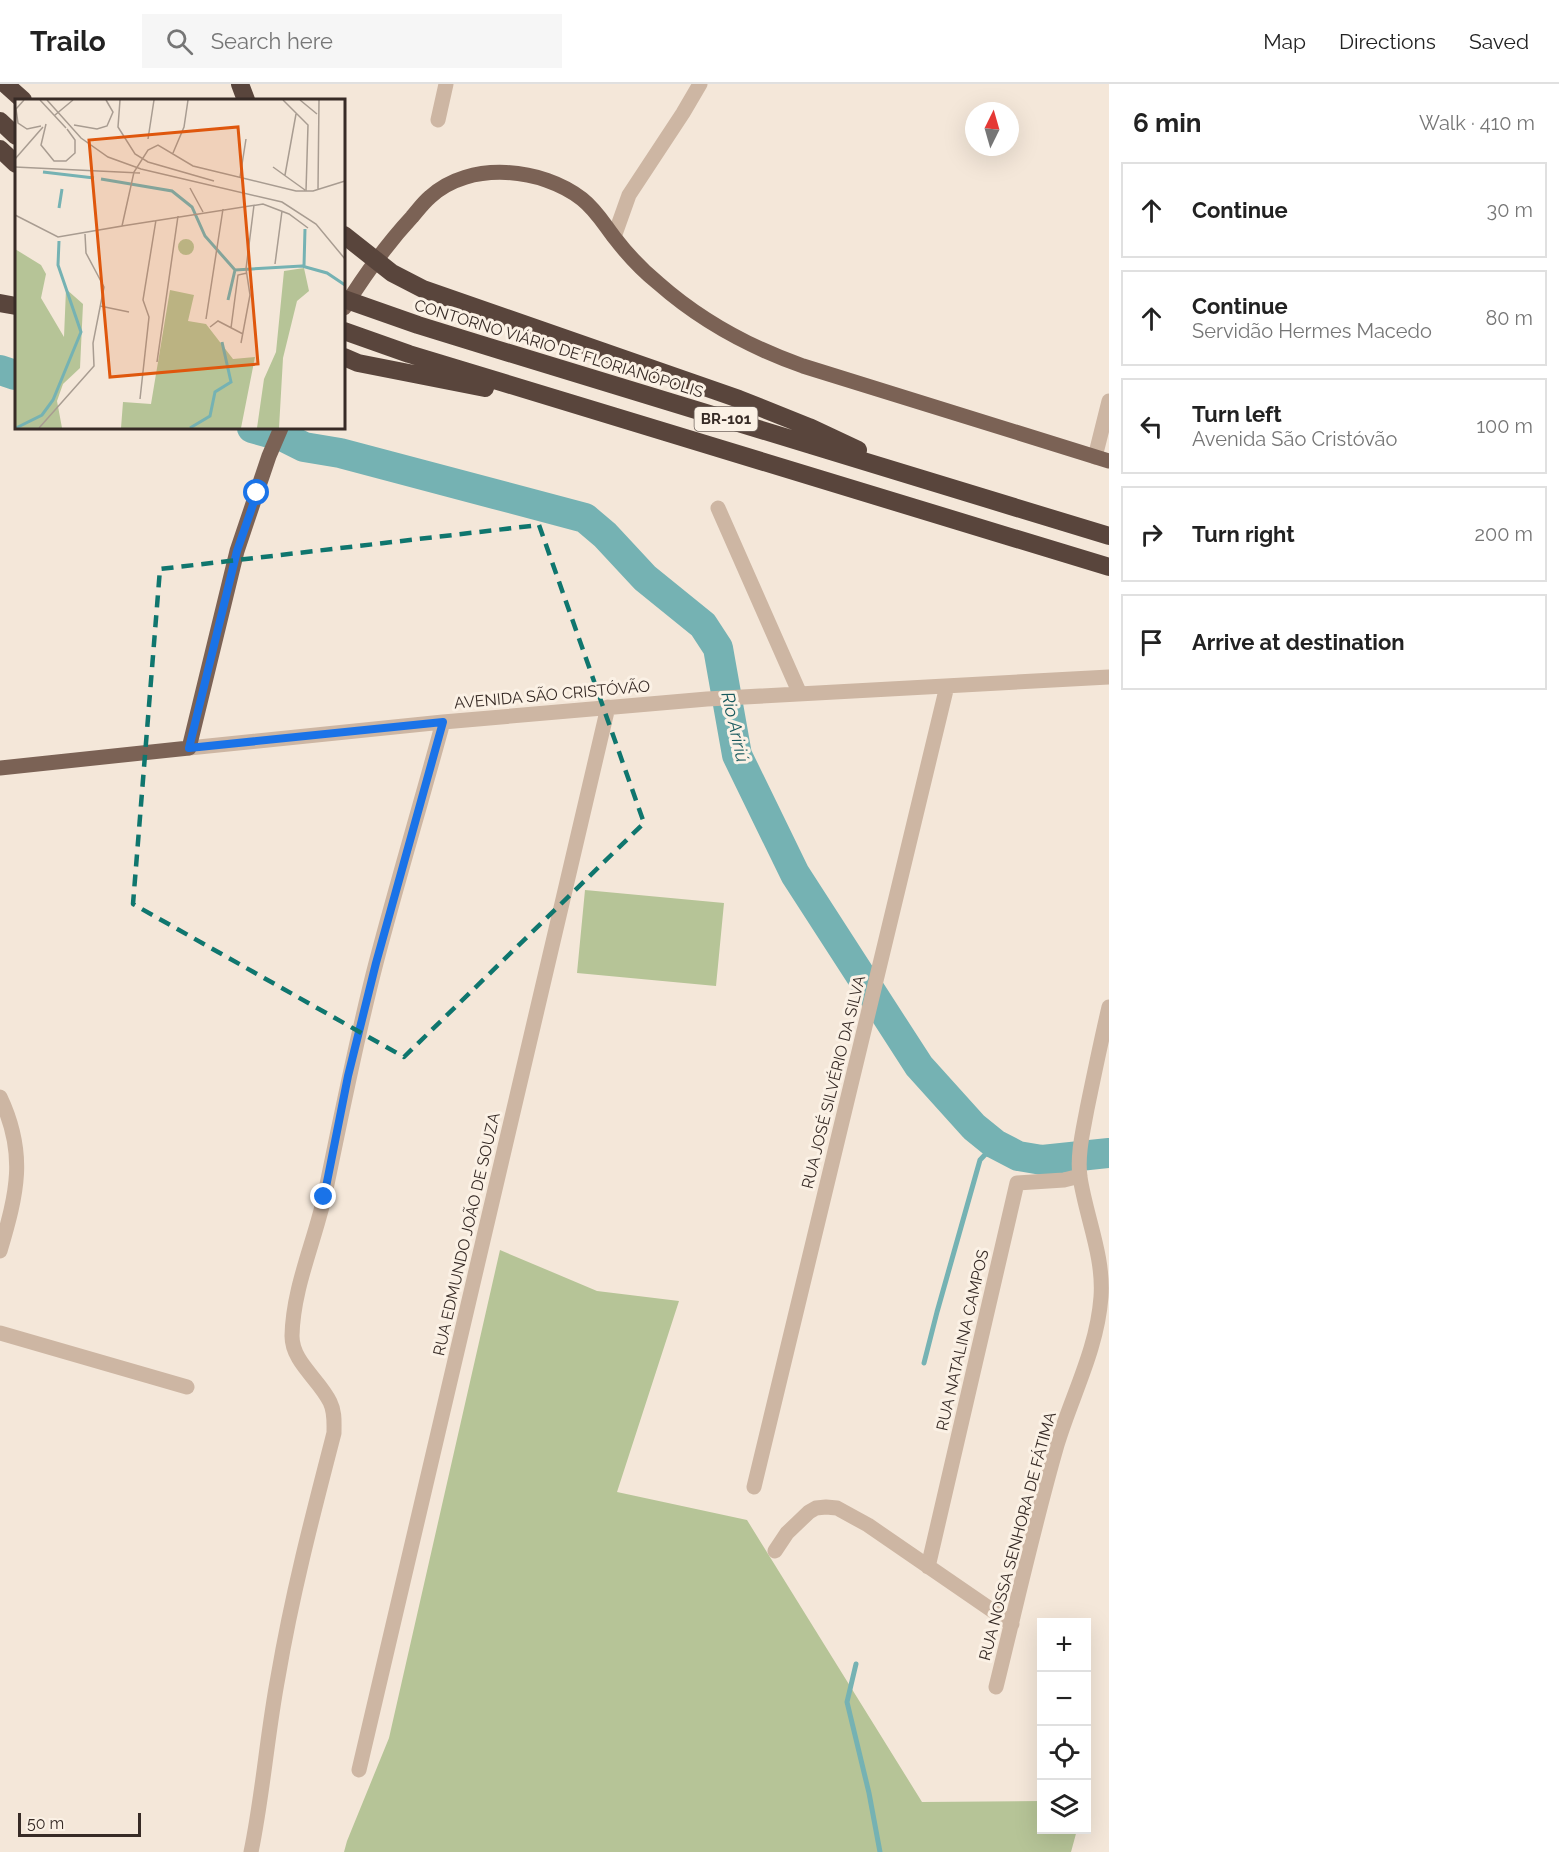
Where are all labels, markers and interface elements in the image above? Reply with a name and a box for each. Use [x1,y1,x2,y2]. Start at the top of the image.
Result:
search box [142,14,562,68]
text: Trailo [30,25,106,58]
icon: search [163,25,196,58]
text: Search here [211,28,333,54]
text: Map [1263,29,1306,54]
text: Directions [1339,29,1436,54]
text: Saved [1469,29,1529,54]
inset map [15,99,345,429]
north arrow [965,102,1019,156]
text: 6 min [1133,108,1202,138]
text: Walk · 410 m [1419,111,1535,135]
icon: ahead [1135,194,1168,227]
text: Continue [1192,197,1288,223]
text: 30 m [1487,198,1533,222]
text: Continue [1192,293,1288,319]
street label: CONTORNO VIÁRIO DE FLORIANÓPOLIS [412,294,706,402]
icon: ahead [1135,302,1168,335]
text: 80 m [1485,306,1533,330]
text: Servidão Hermes Macedo [1192,319,1432,343]
text: Turn left [1192,401,1282,427]
road number: BR-101 [694,407,758,431]
icon: left [1135,410,1168,443]
text: 100 m [1476,414,1533,438]
text: Avenida São Cristóvão [1192,427,1397,451]
route start [243,479,269,505]
icon: right [1135,518,1168,551]
text: Turn right [1192,521,1295,547]
text: 200 m [1475,522,1533,546]
icon: arrive [1135,626,1168,659]
text: Arrive at destination [1192,629,1405,655]
street label: AVENIDA SÃO CRISTÓVÃO [453,675,651,713]
water label: Rio Aririú [717,690,754,764]
street label: RUA JOSÉ SILVÉRIO DA SILVA [797,973,869,1191]
street label: RUA EDMUNDO JOÃO DE SOUZA [428,1110,504,1358]
route end [310,1183,336,1209]
street label: RUA NATALINA CAMPOS [932,1247,993,1433]
street label: RUA NOSSA SENHORA DE FÁTIMA [974,1409,1060,1663]
map controls [1037,1618,1091,1834]
button: + [1037,1618,1091,1672]
button: − [1037,1672,1091,1726]
button: locate [1037,1726,1091,1780]
button: layers [1037,1780,1091,1834]
scale bar [18,1810,141,1838]
text: 50 m [27,1814,64,1833]

